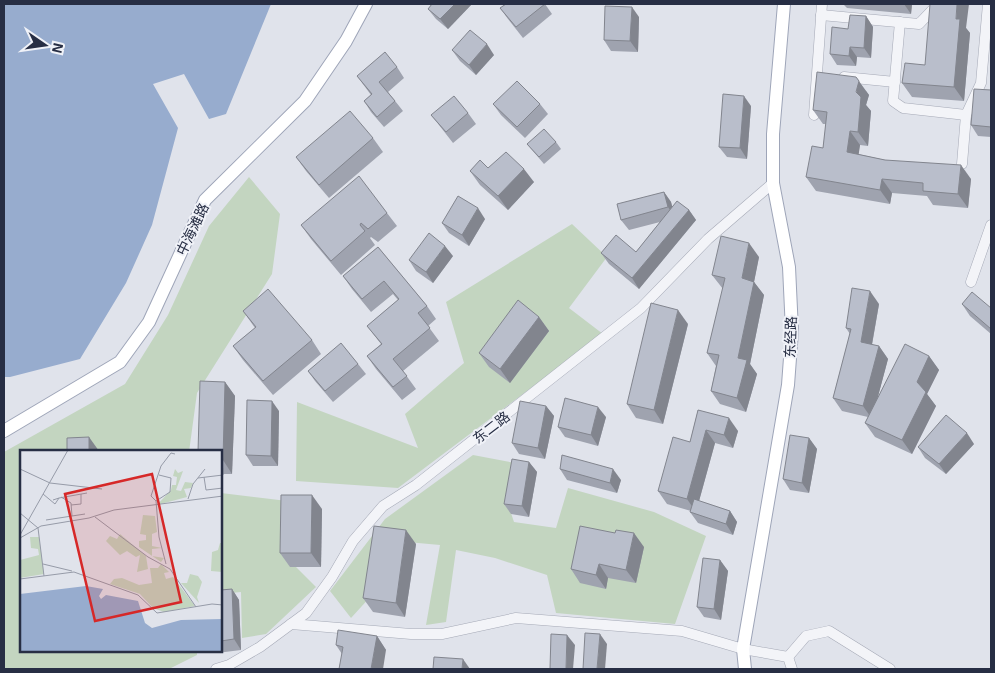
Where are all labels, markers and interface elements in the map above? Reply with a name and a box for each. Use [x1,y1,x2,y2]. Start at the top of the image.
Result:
north arrow [20,20,70,70]
text: N [49,41,68,55]
street label: 中海滩路 [172,200,212,258]
street label: 东经路 [781,316,799,358]
street label: 东二路 [469,407,513,447]
inset map [20,450,222,653]

